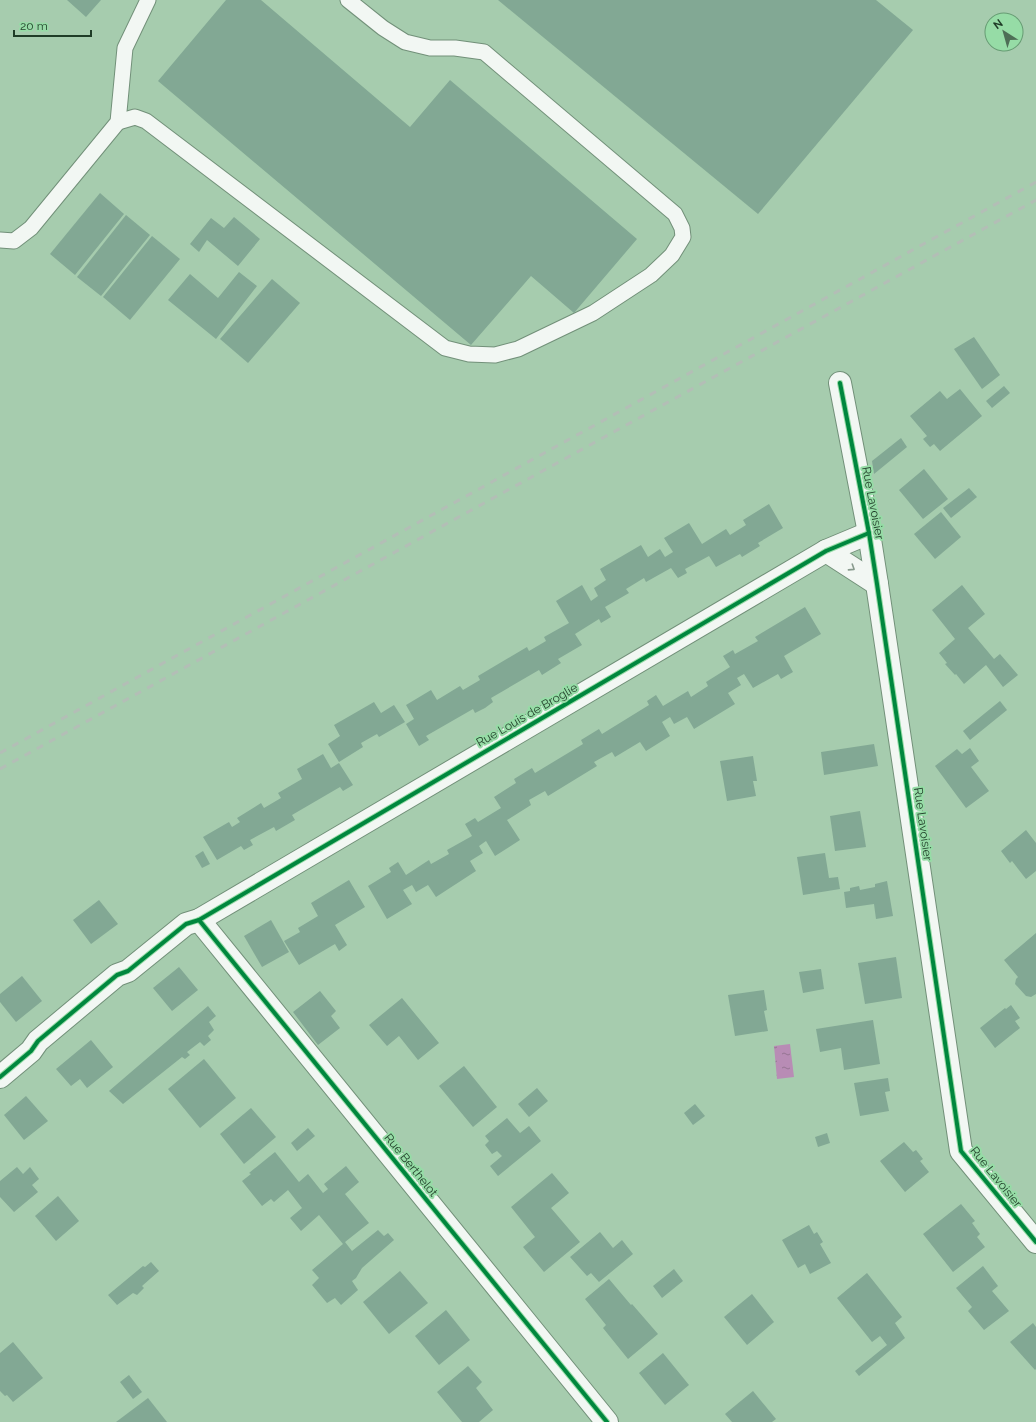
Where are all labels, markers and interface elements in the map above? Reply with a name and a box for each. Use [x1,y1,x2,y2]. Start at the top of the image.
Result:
scale bar [14,12,91,38]
north arrow [984,12,1024,52]
text: N [991,17,1006,32]
text: 20 m [20,19,48,33]
street label: Rue Lavoisier [859,465,887,541]
one-way arrow [847,563,854,570]
street label: Rue Louis de Broglie [474,680,580,750]
street label: Rue Lavoisier [911,786,935,862]
street label: Rue Berthelot [381,1131,441,1199]
street label: Rue Lavoisier [967,1144,1025,1211]

